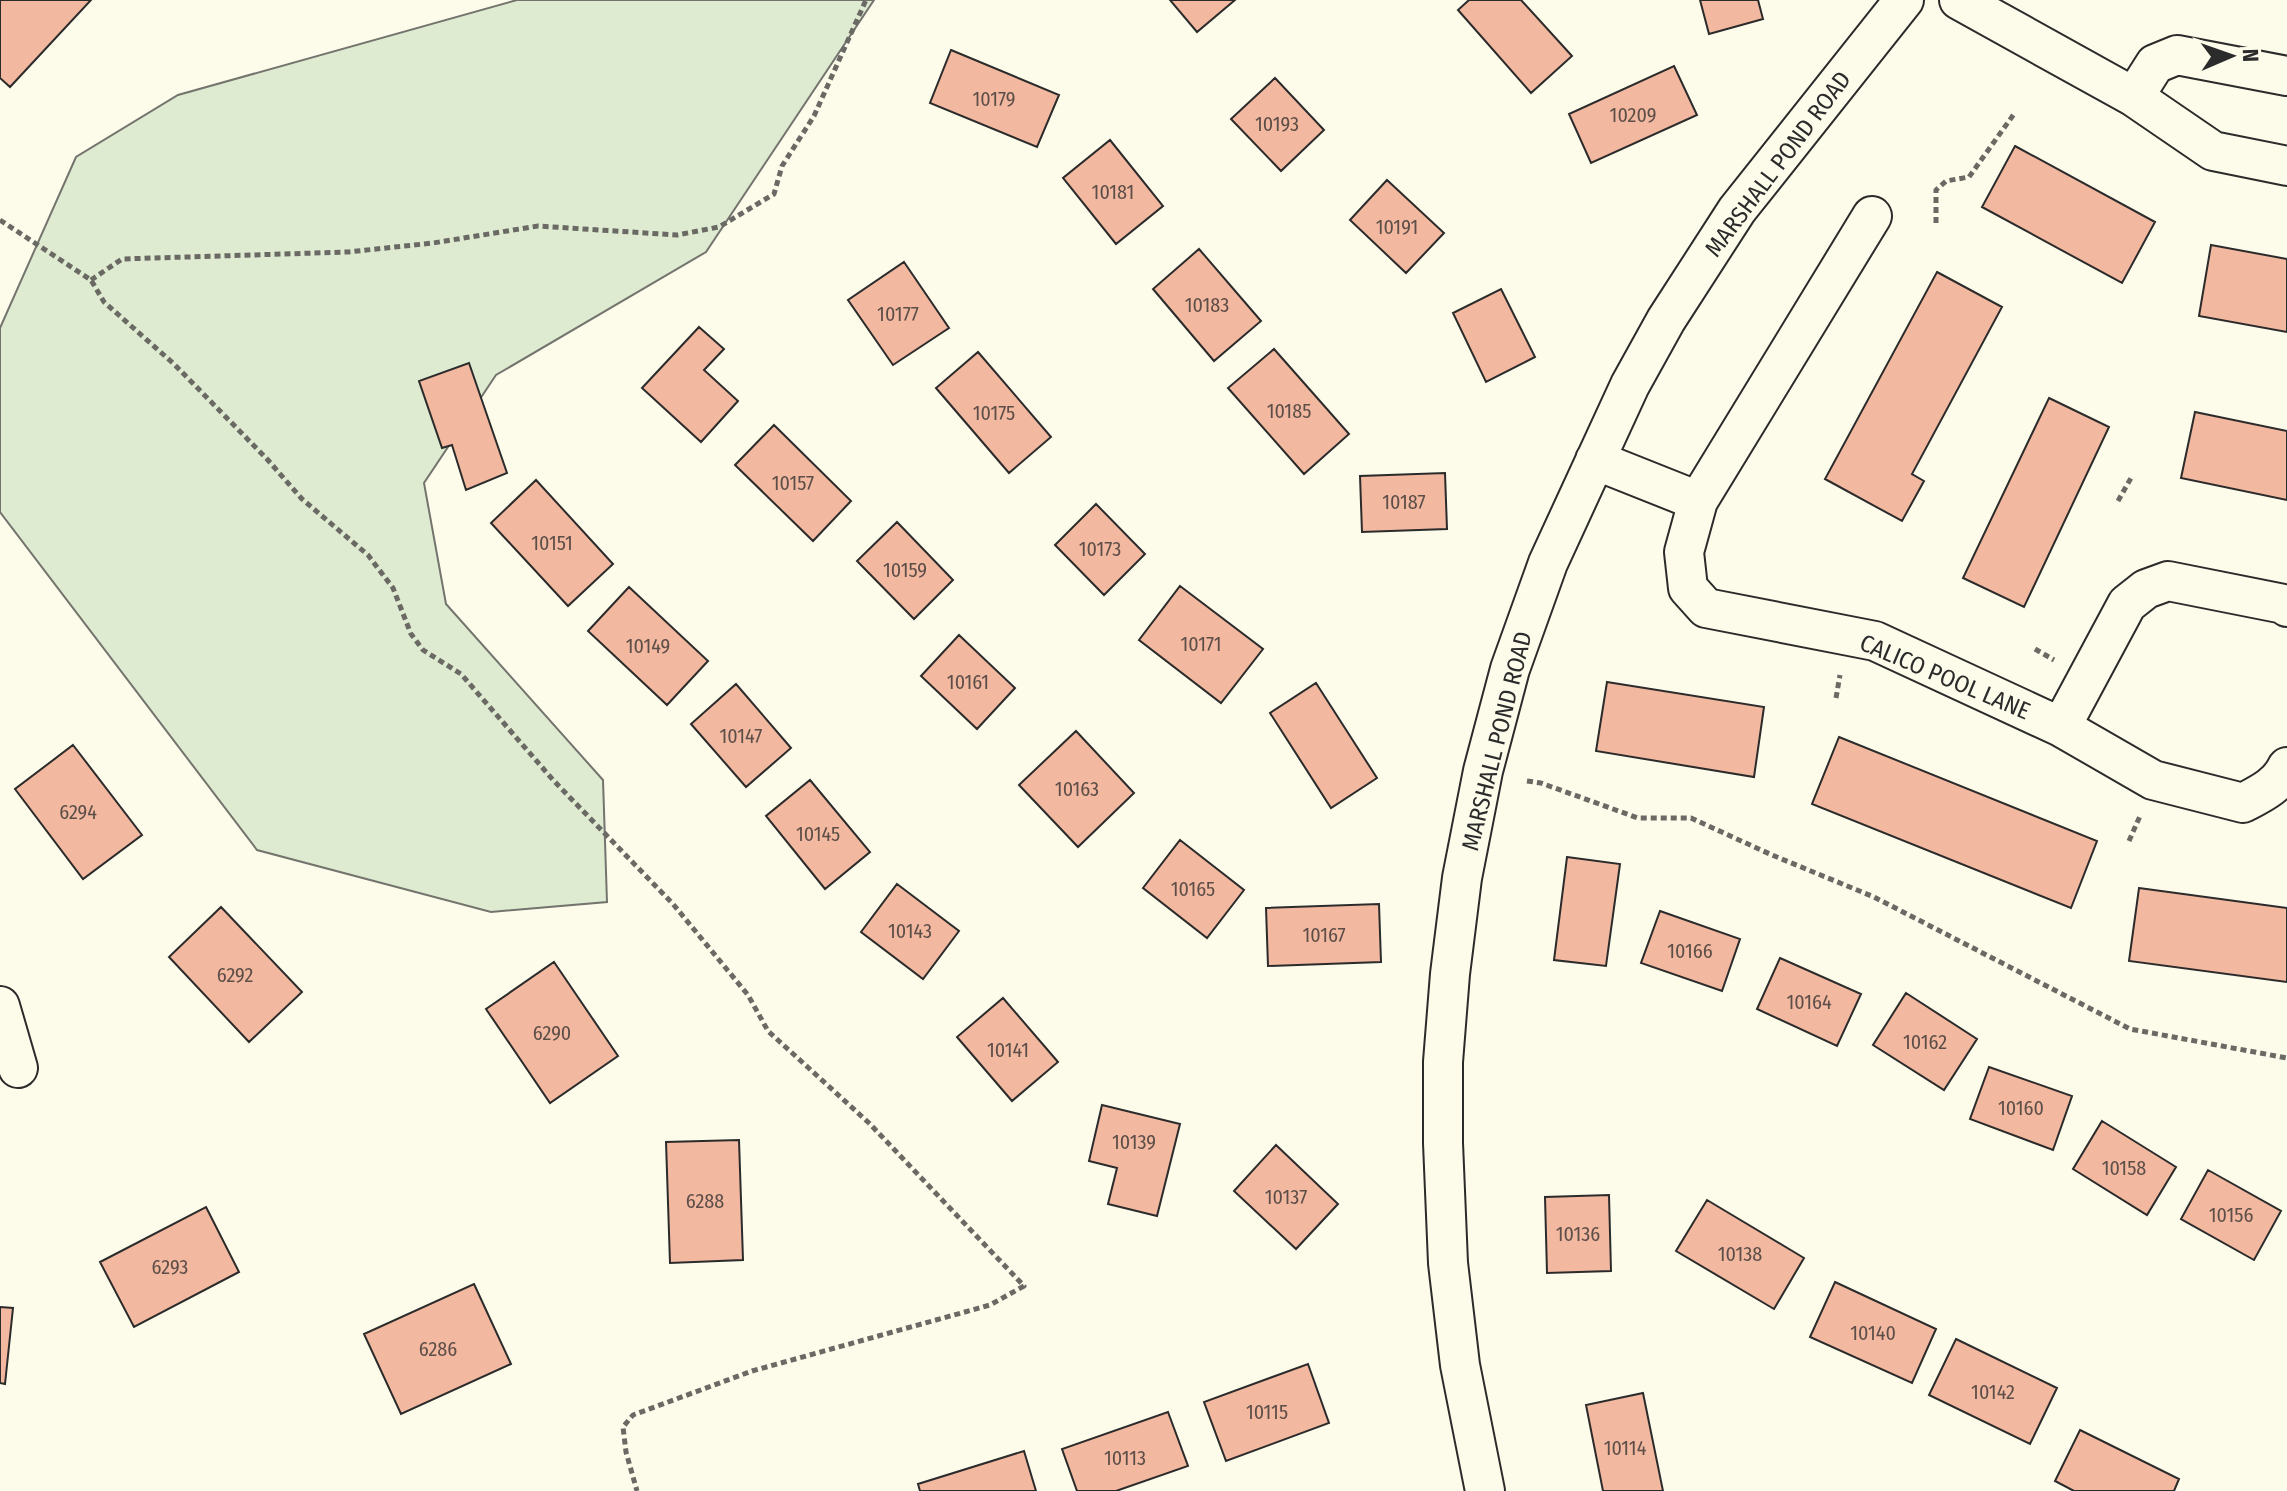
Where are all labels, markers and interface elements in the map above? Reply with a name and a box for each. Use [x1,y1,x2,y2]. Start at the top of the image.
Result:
north arrow [2191,16,2271,96]
text: N [2237,48,2264,62]
street label: MARSHALL POND ROAD [1699,66,1857,262]
house number: 10179 [972,87,1016,111]
house number: 10209 [1610,103,1656,127]
house number: 10193 [1255,112,1299,136]
house number: 10181 [1092,180,1134,204]
house number: 10191 [1376,215,1418,239]
house number: 10183 [1185,293,1229,317]
house number: 10177 [877,302,919,326]
house number: 10185 [1267,399,1311,423]
house number: 10175 [973,401,1015,425]
house number: 10157 [772,471,814,495]
house number: 10187 [1382,490,1426,514]
house number: 10151 [531,531,573,555]
house number: 10173 [1079,537,1121,561]
house number: 10159 [883,558,927,582]
street label: MARSHALL POND ROAD [1456,629,1538,853]
street label: CALICO POOL LANE [1856,629,2034,725]
house number: 10171 [1180,632,1222,656]
house number: 10149 [626,634,670,658]
house number: 10161 [947,670,989,694]
house number: 10147 [720,724,762,748]
house number: 10163 [1055,777,1099,801]
house number: 6294 [59,800,97,824]
house number: 10145 [796,822,840,846]
house number: 10165 [1171,877,1215,901]
house number: 10143 [888,919,932,943]
house number: 10167 [1302,923,1346,947]
house number: 10166 [1667,939,1713,963]
house number: 6292 [217,963,253,987]
house number: 10164 [1786,990,1832,1014]
house number: 6290 [533,1021,571,1045]
house number: 10162 [1903,1030,1947,1054]
house number: 10141 [987,1038,1029,1062]
house number: 10160 [1998,1096,2044,1120]
house number: 10139 [1112,1130,1156,1154]
house number: 10158 [2102,1156,2146,1180]
house number: 10137 [1265,1185,1307,1209]
house number: 6288 [686,1189,724,1213]
house number: 10156 [2209,1203,2253,1227]
house number: 10136 [1556,1222,1600,1246]
house number: 10138 [1718,1242,1762,1266]
house number: 6293 [152,1255,188,1279]
house number: 10140 [1850,1321,1896,1345]
house number: 6286 [419,1337,457,1361]
house number: 10142 [1971,1380,2015,1404]
house number: 10115 [1246,1400,1288,1424]
house number: 10114 [1604,1436,1647,1460]
house number: 10113 [1104,1446,1146,1470]

